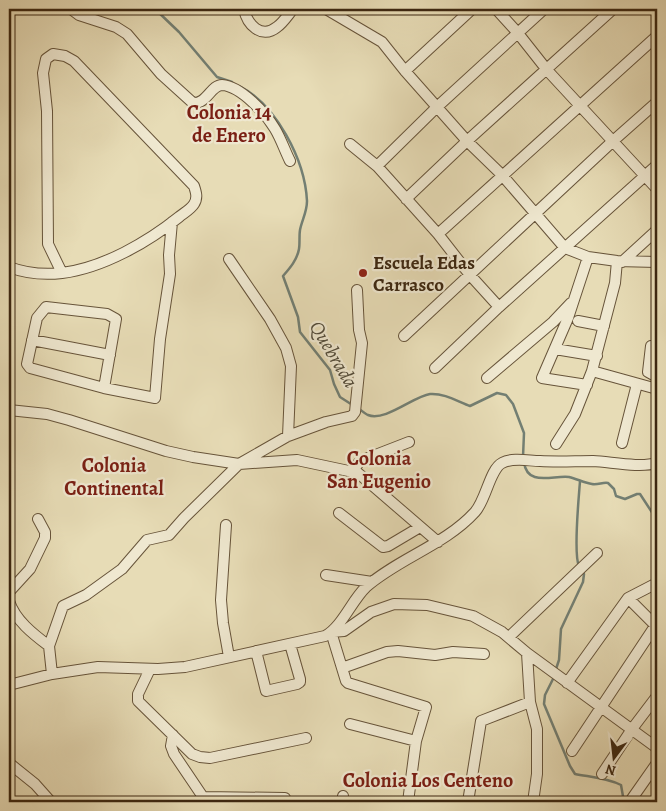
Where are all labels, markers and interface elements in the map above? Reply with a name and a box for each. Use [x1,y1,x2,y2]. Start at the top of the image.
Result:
district label: Colonia 14 de Enero [187,99,272,149]
place label: Escuela Edas Carrasco [373,250,475,298]
marker: Escuela Edas Carrasco [357,267,369,279]
water label: Quebrada [303,316,364,393]
district label: Colonia San Eugenio [327,445,431,495]
district label: Colonia Continental [64,452,164,502]
north arrow [588,734,638,784]
text: N [603,760,618,781]
district label: Colonia Los Centeno [343,767,513,794]

